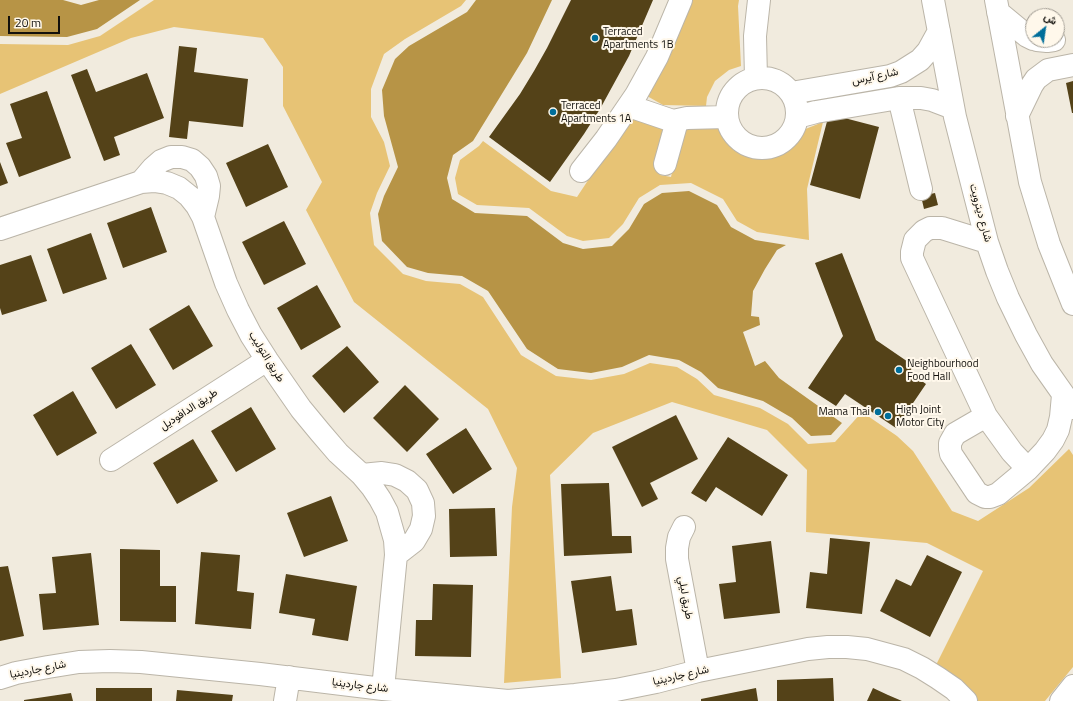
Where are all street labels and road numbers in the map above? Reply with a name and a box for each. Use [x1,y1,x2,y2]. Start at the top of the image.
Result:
street label: شارع آيرس [851,66,899,88]
street label: شارع ديترويت [966,182,994,244]
street label: طريق التوليب [245,329,287,385]
street label: طريق الدافوديل [158,386,220,434]
street label: طريق ليلي [675,575,695,621]
street label: شارع جاردينيا [9,658,67,682]
street label: شارع جاردينيا [652,663,710,689]
street label: شارع جاردينيا [331,676,389,696]

